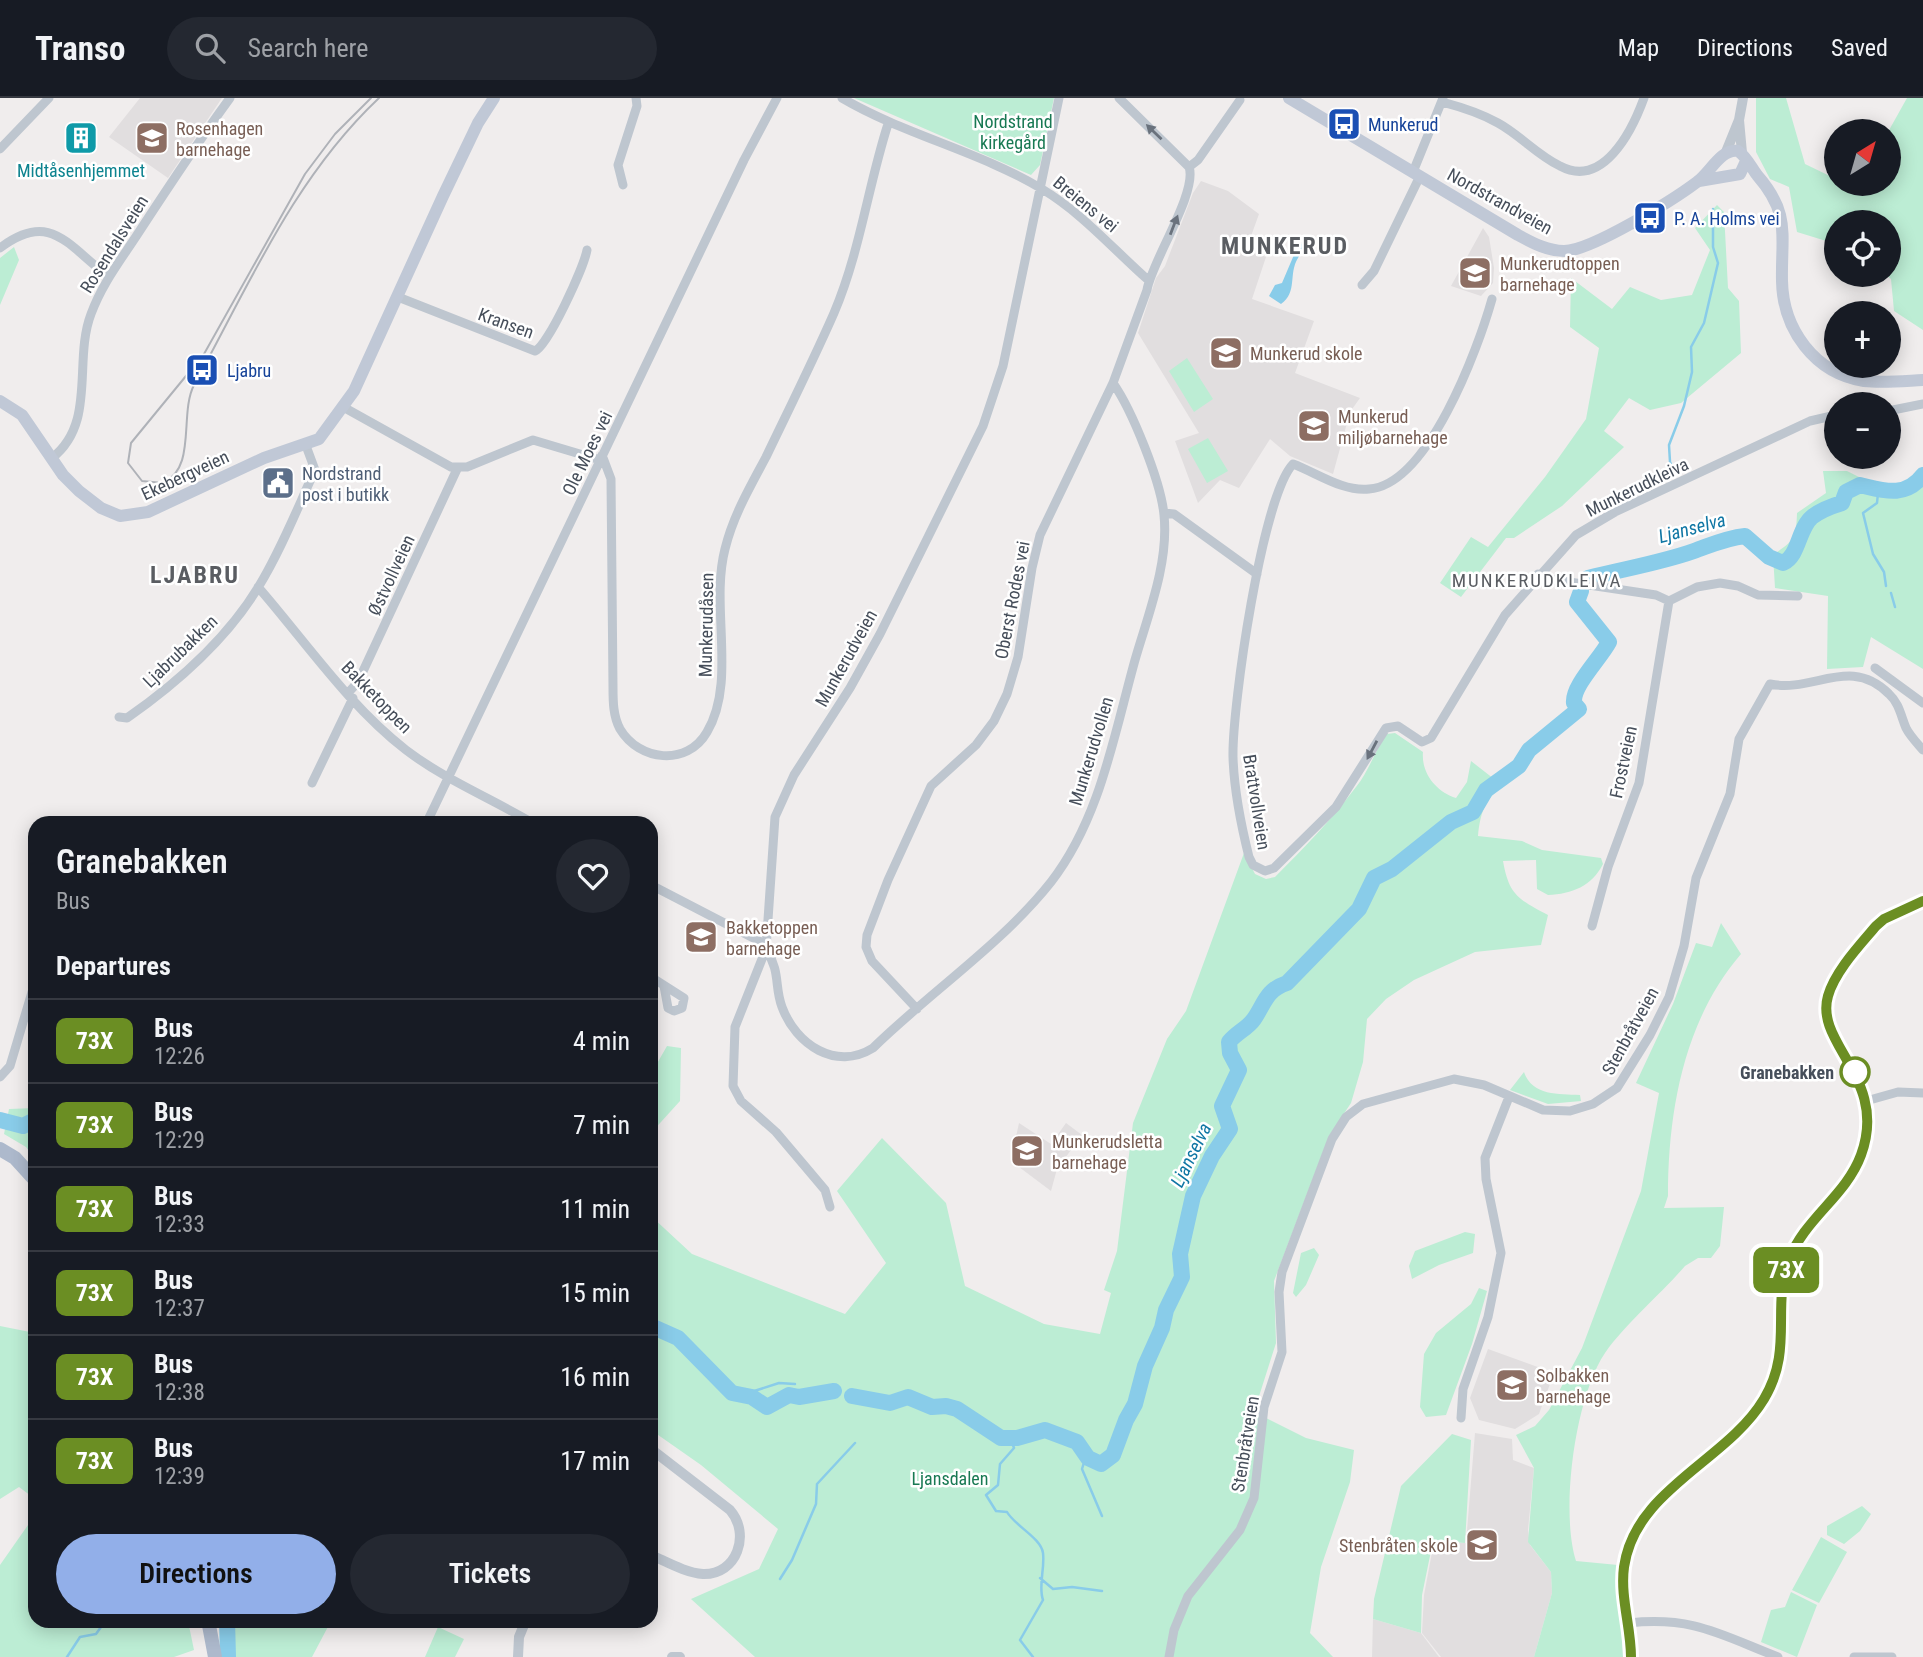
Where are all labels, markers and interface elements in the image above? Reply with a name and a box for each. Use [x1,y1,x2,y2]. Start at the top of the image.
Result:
search box [167,17,657,80]
text: Transo [35,29,125,68]
icon: search [191,29,229,67]
text: Search here [247,33,368,63]
text: Map [1618,34,1659,62]
text: Directions [1697,34,1793,62]
text: Saved [1831,34,1888,62]
bus stop icon: Munkerud [1325,105,1363,143]
park label: Nordstrand kirkegård [973,111,1053,153]
place label: Munkerud [1368,114,1439,135]
place label: Rosenhagen barnehage [176,118,263,160]
building icon: Midtåsenhjemmet [62,119,100,157]
school or university icon: Rosenhagen barnehage [133,119,171,157]
north arrow [1824,119,1900,196]
map controls [1824,119,1901,469]
one-way arrow [1146,125,1163,141]
place label: Midtåsenhjemmet [17,160,145,181]
street label: Nordstrandveien [1444,164,1556,238]
street label: Breiens vei [1049,171,1123,237]
street label: Rosendalsveien [76,191,152,297]
bus stop icon: P. A. Holms vei [1631,199,1669,237]
place label: P. A. Holms vei [1674,208,1780,229]
button: locate [1824,210,1901,287]
one-way arrow [1168,214,1179,235]
district label: MUNKERUD [1221,232,1349,260]
place label: Munkerudtoppen barnehage [1500,253,1620,295]
school or university icon: Munkerudtoppen barnehage [1456,254,1494,292]
button: + [1824,301,1901,378]
street label: Kransen [475,303,537,343]
school or university icon: Munkerud skole [1207,334,1245,372]
place label: Munkerud skole [1250,343,1363,364]
bus stop icon: Ljabru [183,351,221,389]
place label: Ljabru [227,360,271,381]
button: − [1824,392,1901,469]
place label: Munkerud miljøbarnehage [1338,406,1448,448]
street label: Ole Moes vei [558,407,616,499]
school or university icon: Munkerud miljøbarnehage [1295,407,1333,445]
street label: Ekebergveien [138,446,232,504]
street label: Munkerudkleiva [1582,453,1692,521]
place label: Nordstrand post i butikk [302,463,389,505]
public building icon: Nordstrand post i butikk [259,464,297,502]
water label: Ljanselva [1656,508,1728,548]
street label: Østvollveien [363,531,419,619]
street label: Oberst Rodes vei [990,539,1034,661]
district label: LJABRU [150,561,240,589]
district label: MUNKERUDKLEIVA [1452,569,1622,592]
street label: Munkerudåsen [695,573,717,677]
street label: Munkerudveien [811,606,881,710]
street label: Ljabrubakken [139,610,221,692]
street label: Bakketoppen [337,657,417,737]
street label: Munkerudvollen [1065,694,1117,808]
street label: Frostveien [1605,724,1641,800]
one-way arrow [1366,741,1378,761]
street label: Brattvollveien [1239,753,1275,851]
button: heart [556,839,630,913]
text: Granebakken [56,842,228,881]
text: Bus [56,888,90,915]
place label: Bakketoppen barnehage [726,917,818,959]
school or university icon: Bakketoppen barnehage [682,918,720,956]
text: Departures [56,951,171,981]
street label: Stenbråtveien [1597,983,1663,1079]
text: Bus [154,1013,193,1043]
text: 4 min [573,1026,630,1056]
text: 73X [76,1027,113,1055]
text: 12:26 [154,1043,205,1070]
marker: Granebakken [1840,1057,1870,1087]
place label: Granebakken [1740,1062,1834,1083]
text: Bus [154,1097,193,1127]
text: 7 min [573,1110,630,1140]
text: 73X [76,1111,113,1139]
water label: Ljanselva [1166,1119,1216,1191]
text: 12:29 [154,1127,205,1154]
place label: Munkerudsletta barnehage [1052,1131,1163,1173]
school or university icon: Munkerudsletta barnehage [1008,1132,1046,1170]
text: Bus [154,1181,193,1211]
text: 11 min [560,1194,630,1224]
text: 73X [76,1195,113,1223]
text: 12:33 [154,1211,205,1238]
line badge: 73X [1746,1247,1826,1293]
text: 73X [1767,1256,1805,1284]
text: Bus [154,1265,193,1295]
text: 15 min [560,1278,630,1308]
text: 73X [76,1279,113,1307]
text: 12:37 [154,1295,205,1322]
text: Bus [154,1349,193,1379]
text: 16 min [560,1362,630,1392]
text: 73X [76,1363,113,1391]
place label: Solbakken barnehage [1536,1365,1611,1407]
school or university icon: Solbakken barnehage [1493,1366,1531,1404]
text: 12:38 [154,1379,205,1406]
street label: Stenbråtveien [1227,1394,1263,1494]
text: Bus [154,1433,193,1463]
text: 17 min [560,1446,630,1476]
text: 73X [76,1447,113,1475]
text: 12:39 [154,1463,205,1490]
park label: Ljansdalen [912,1468,988,1489]
school or university icon: Stenbråten skole [1463,1526,1501,1564]
button: Directions [56,1534,336,1614]
button: Tickets [350,1534,630,1614]
place label: Stenbråten skole [1339,1535,1458,1556]

